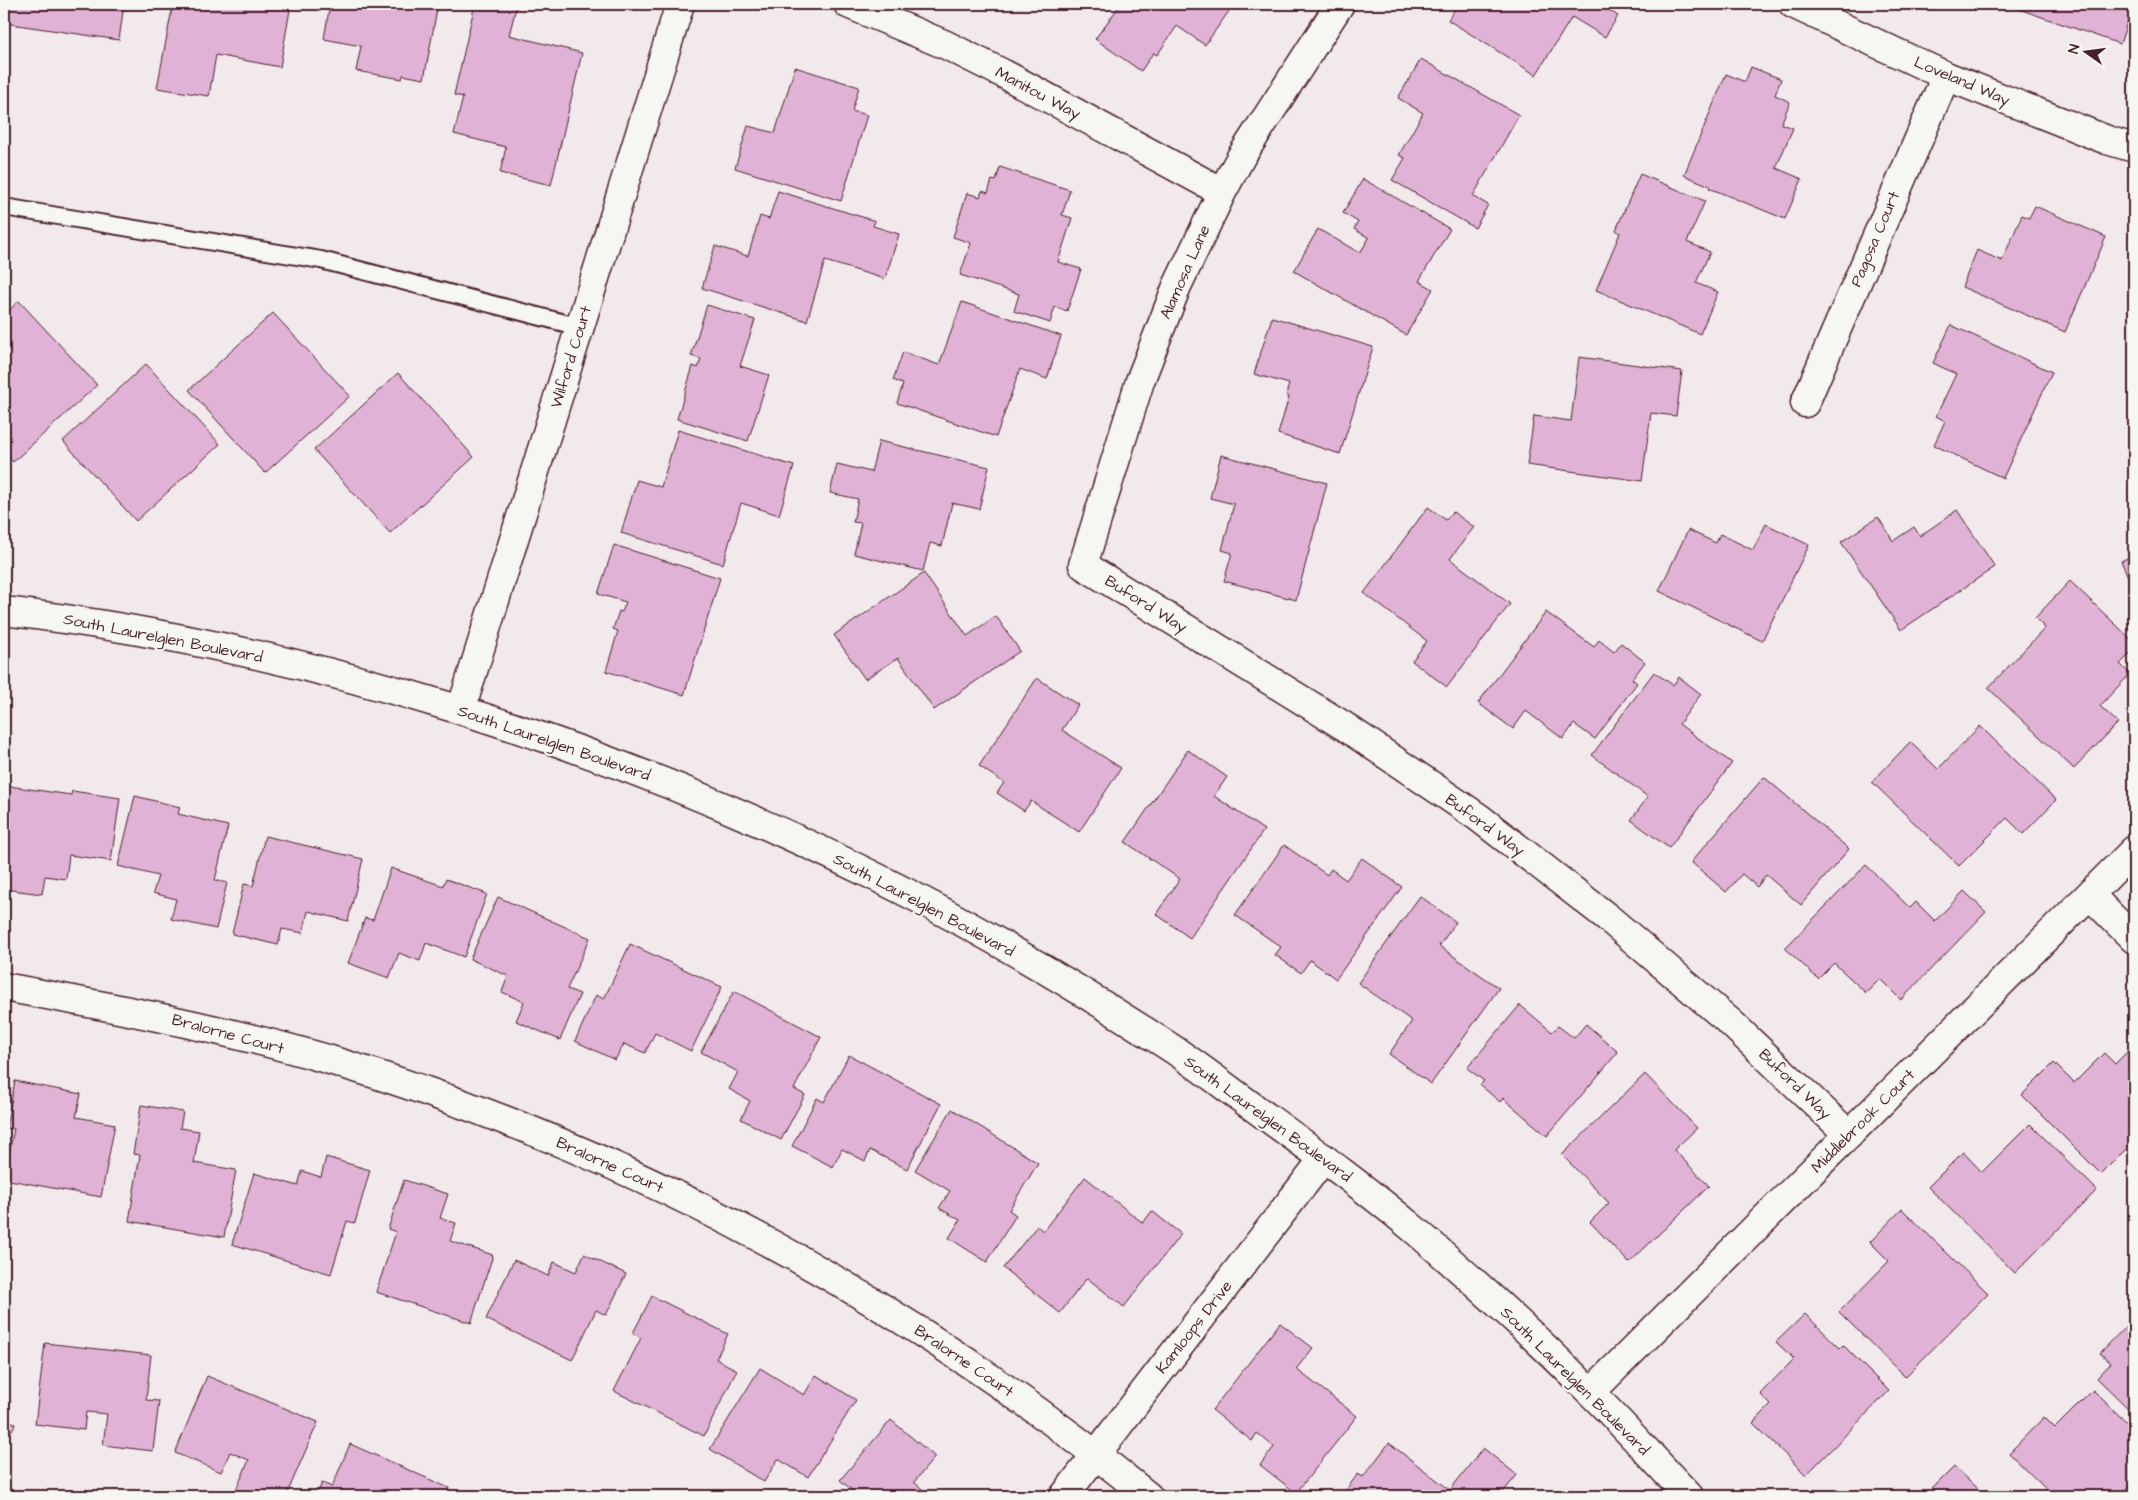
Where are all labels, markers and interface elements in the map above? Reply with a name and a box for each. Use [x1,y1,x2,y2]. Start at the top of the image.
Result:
north arrow [2060,28,2110,78]
text: N [2064,42,2085,56]
street label: Loveland Way [1910,51,2014,112]
street label: Manitou Way [991,61,1085,126]
street label: Pagosa Court [1845,187,1906,291]
street label: Alamosa Lane [1154,221,1216,323]
street label: Wilford Court [545,303,597,411]
street label: Buford Way [1100,570,1192,639]
street label: South Laurelglen Boulevard [61,608,264,669]
street label: South Laurelglen Boulevard [454,700,653,787]
street label: Buford Way [1440,789,1529,862]
street label: South Laurelglen Boulevard [829,848,1019,963]
street label: Bralorne Court [169,1008,287,1060]
street label: Buford Way [1753,1044,1836,1125]
street label: South Laurelglen Boulevard [1179,1051,1356,1188]
street label: Middlebrook Court [1806,1064,1920,1178]
street label: Bralorne Court [553,1131,668,1199]
street label: Kamloops Drive [1151,1276,1238,1378]
street label: South Laurelglen Boulevard [1495,1302,1654,1461]
street label: Bralorne Court [910,1320,1018,1403]

